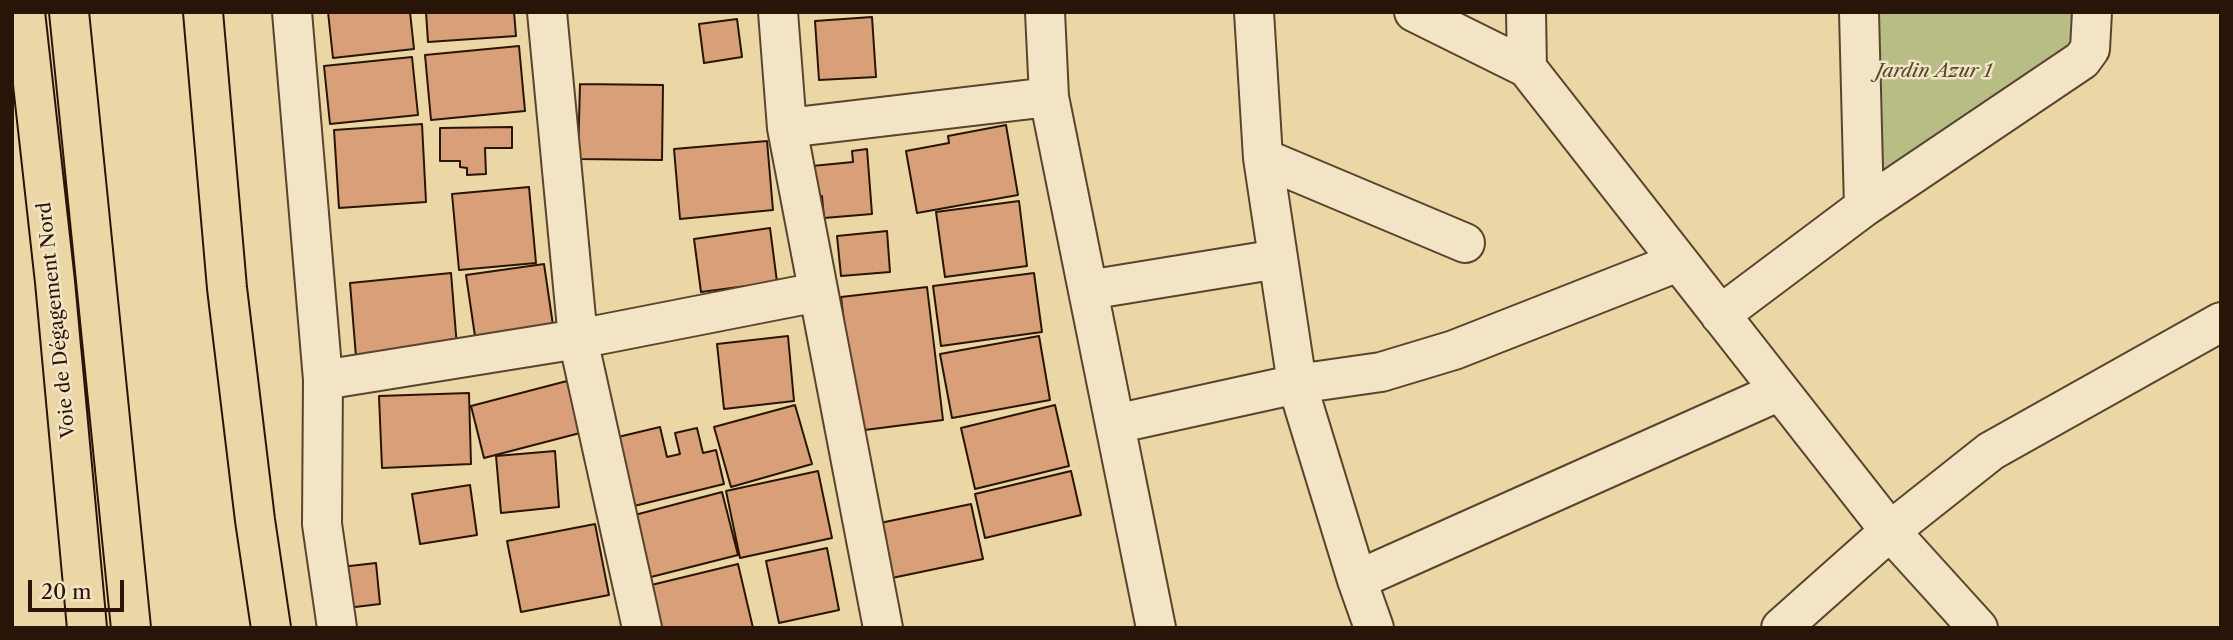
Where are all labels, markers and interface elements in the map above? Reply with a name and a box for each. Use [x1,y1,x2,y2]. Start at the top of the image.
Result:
park label: Jardin Azur 1 [1876,61,1992,83]
street label: Voie de Dégagement Nord [33,201,81,439]
scale bar [32,566,128,610]
text: 20 m [41,579,92,604]

